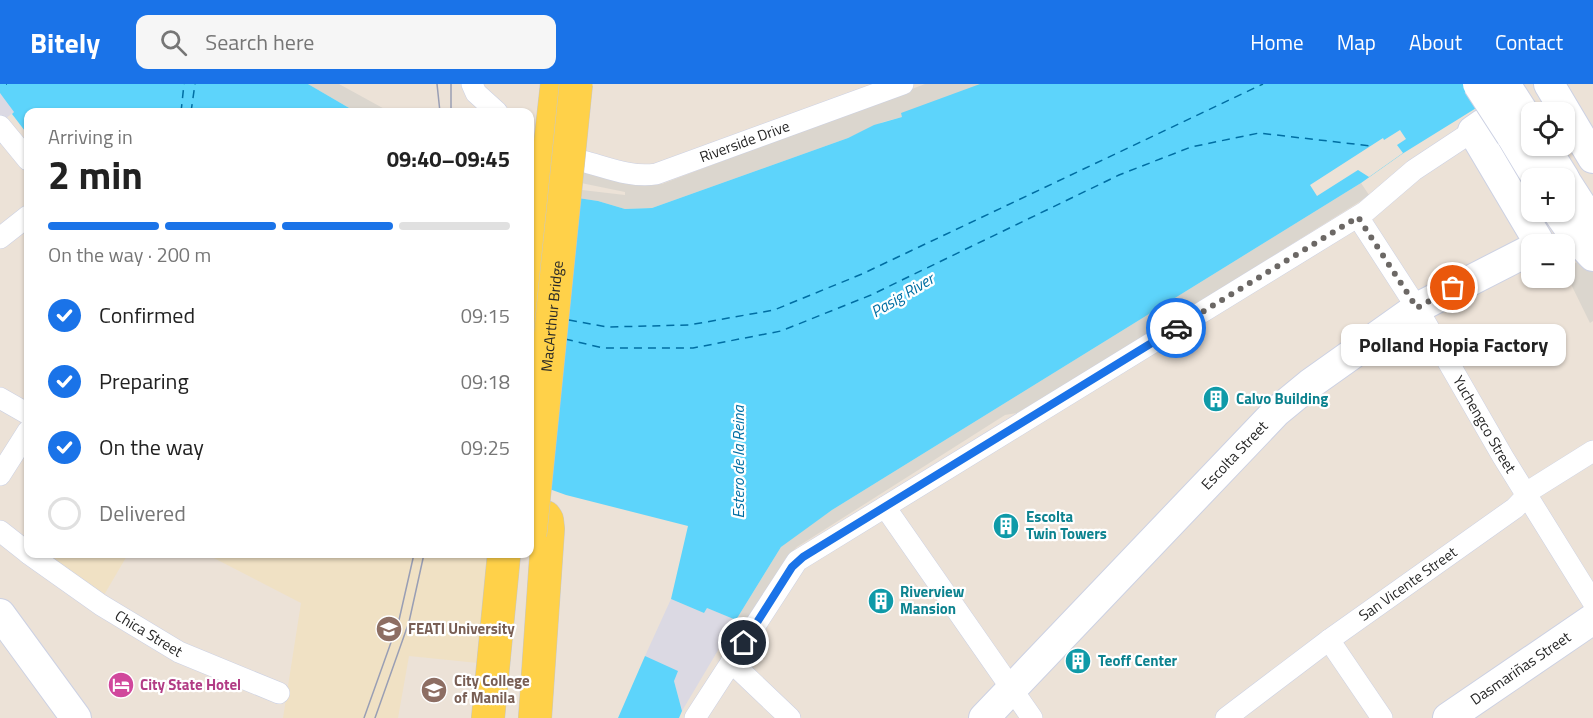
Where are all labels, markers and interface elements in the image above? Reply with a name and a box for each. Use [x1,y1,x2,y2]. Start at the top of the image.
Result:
search box [136,15,556,69]
text: Bitely [30,21,100,64]
text: Search here [205,25,314,59]
icon: search [157,26,190,59]
text: Home [1250,26,1304,58]
text: Map [1337,26,1376,58]
text: About [1409,26,1462,58]
text: Contact [1495,26,1563,58]
map controls [1521,102,1575,288]
button: locate [1521,102,1575,156]
street label: Riverside Drive [696,114,793,168]
text: Arriving in [48,121,133,152]
text: 09:40–09:45 [387,142,510,176]
text: 2 min [48,145,143,204]
button: + [1521,168,1575,222]
button: − [1521,234,1575,288]
text: On the way · 200 m [48,239,211,270]
street label: MacArthur Bridge [535,259,569,373]
pin [1427,262,1478,313]
water label: Pasig River [866,266,940,323]
icon: bag [1436,271,1469,304]
text: Confirmed [99,298,195,332]
courier [1146,298,1206,358]
icon: check [48,299,81,332]
text: 09:15 [461,300,510,331]
icon: car [1160,312,1193,345]
callout: Polland Hopia Factory [1340,324,1565,366]
text: Polland Hopia Factory [1359,329,1548,360]
text: Preparing [99,364,189,398]
icon: check [48,365,81,398]
text: 09:18 [461,366,510,397]
street label: Yuchengco Street [1447,371,1523,478]
building icon: Calvo Building [1201,384,1231,414]
place label: Calvo Building [1236,387,1328,410]
water label: Estero de la Reina [726,404,750,519]
street label: Escolta Street [1196,415,1273,495]
text: On the way [99,430,204,464]
icon: check [48,431,81,464]
text: 09:25 [461,432,510,463]
text: Delivered [99,496,186,530]
place label: Escolta Twin Towers [1026,505,1107,545]
building icon: Escolta Twin Towers [991,511,1021,541]
street label: San Vicente Street [1354,540,1462,627]
place label: Riverview Mansion [900,580,965,620]
building icon: Riverview Mansion [866,586,896,616]
street label: Chica Street [111,604,188,663]
school or university icon: FEATI University [374,614,404,644]
place label: FEATI University [408,617,515,640]
pin [718,617,769,668]
street label: Dasmariñas Street [1465,625,1576,711]
icon: home [727,626,760,659]
building icon: Teoff Center [1063,646,1093,676]
place label: Teoff Center [1098,649,1178,672]
place label: City College of Manila [454,669,530,709]
hotel icon: City State Hotel [106,670,136,700]
place label: City State Hotel [140,673,241,696]
school or university icon: City College of Manila [419,675,449,705]

